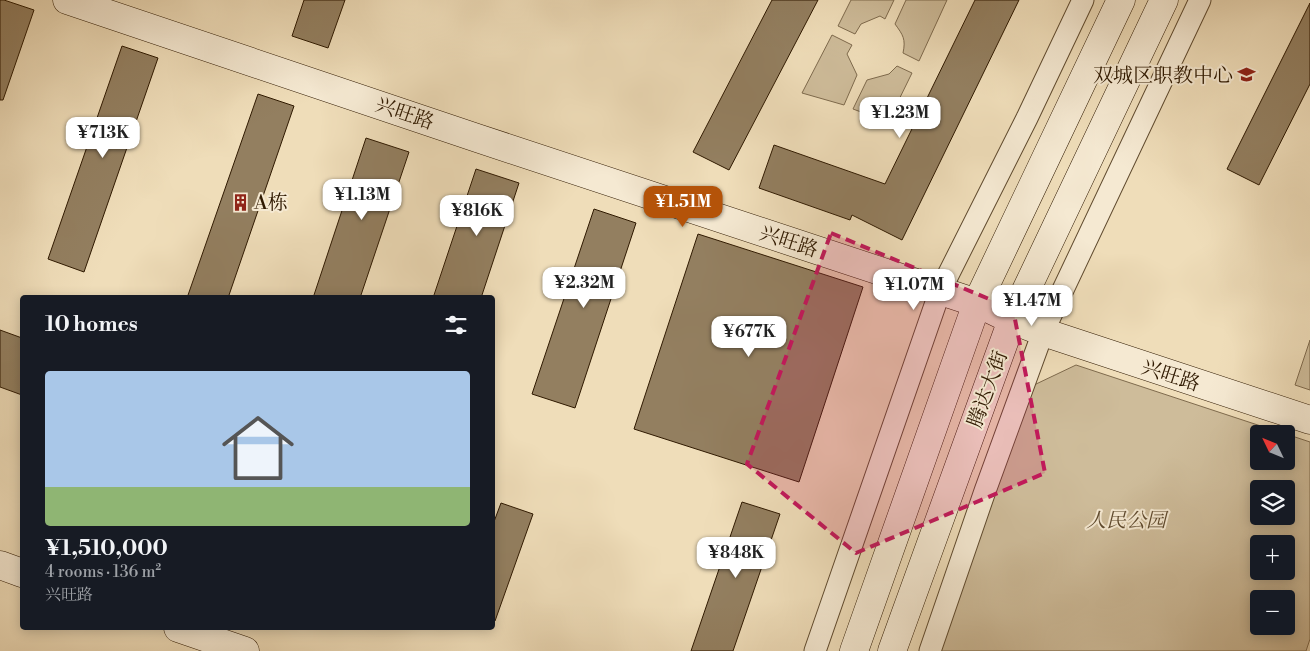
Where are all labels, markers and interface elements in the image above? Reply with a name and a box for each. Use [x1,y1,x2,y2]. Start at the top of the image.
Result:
place label: 双城区职教中心 [1093,64,1233,89]
school or university icon: 双城区职教中心 [1237,65,1257,85]
street label: 兴旺路 [372,93,437,136]
pin: ¥1.23M [859,96,941,139]
text: ¥1.23M [871,103,929,123]
pin: ¥713K [68,116,138,159]
text: ¥713K [77,123,129,143]
pin: ¥1.13M [321,178,403,221]
text: ¥1.13M [334,185,390,205]
pin: ¥1.51M [642,186,724,228]
place label: A栋 [253,191,288,216]
building icon: A栋 [230,192,250,212]
text: ¥1.51M [655,192,711,212]
pin: ¥816K [442,194,512,237]
text: ¥816K [451,201,503,221]
street label: 兴旺路 [756,221,821,264]
pin: ¥2.32M [543,266,625,309]
pin: ¥1.07M [873,268,955,311]
text: ¥2.32M [553,273,615,293]
text: ¥1.07M [884,275,944,295]
pin: ¥1.47M [991,284,1073,327]
text: ¥1.47M [1003,291,1061,311]
icon: filters [442,311,470,339]
text: 10 homes [45,312,138,338]
pin: ¥677K [714,316,784,358]
text: ¥677K [722,322,776,342]
street label: 腾达大街 [963,348,1014,431]
street label: 兴旺路 [1138,355,1203,398]
icon: home [213,403,303,493]
north arrow [1250,425,1295,470]
map controls [1250,425,1295,635]
button: layers [1250,480,1295,525]
park label: 人民公园 [1086,509,1169,534]
button: + [1250,535,1295,580]
text: ¥1,510,000 [45,536,168,562]
pin: ¥848K [701,536,771,579]
text: ¥848K [708,543,764,563]
text: 4 rooms · 136 m² [45,562,161,582]
text: 兴旺路 [45,585,93,605]
button: − [1250,590,1295,635]

